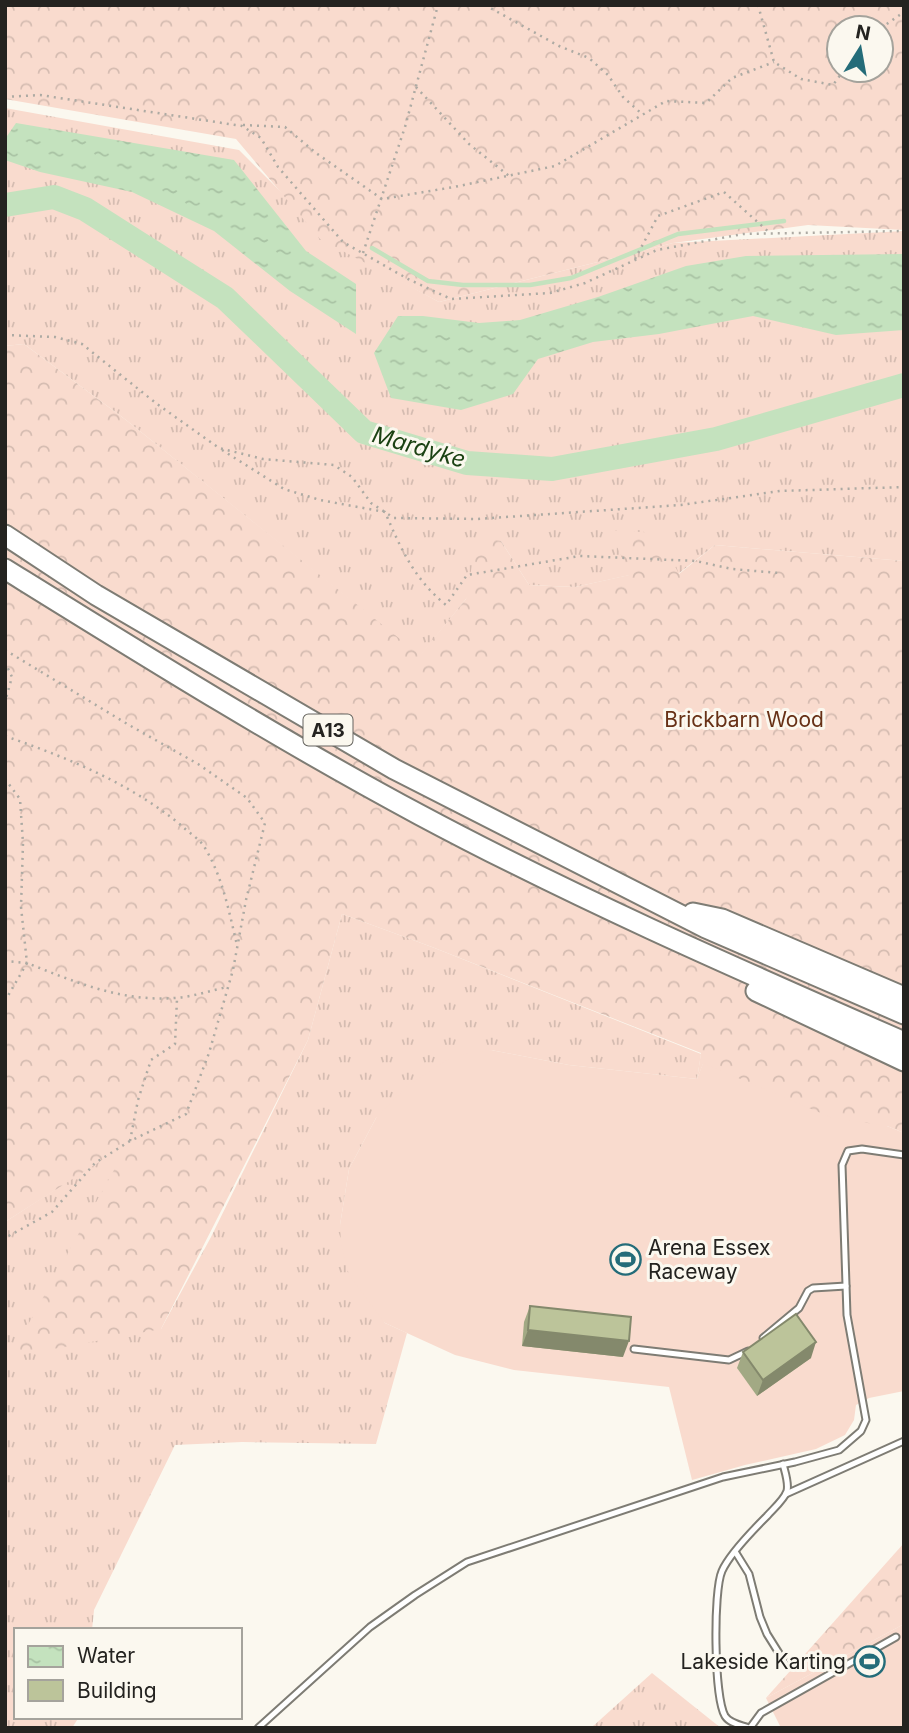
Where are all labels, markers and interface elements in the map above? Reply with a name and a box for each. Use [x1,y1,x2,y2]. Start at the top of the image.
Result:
north arrow [825,14,895,84]
text: N [854,20,872,45]
water label: Mardyke [369,420,469,474]
park label: Brickbarn Wood [664,707,824,732]
road number: A13 [304,715,352,746]
place label: Arena Essex Raceway [648,1235,770,1284]
sports icon: Arena Essex Raceway [608,1242,642,1276]
legend [14,1628,242,1719]
text: Water [77,1643,135,1668]
sports icon: Lakeside Karting [852,1644,886,1678]
place label: Lakeside Karting [680,1649,846,1674]
text: Building [77,1678,157,1703]

